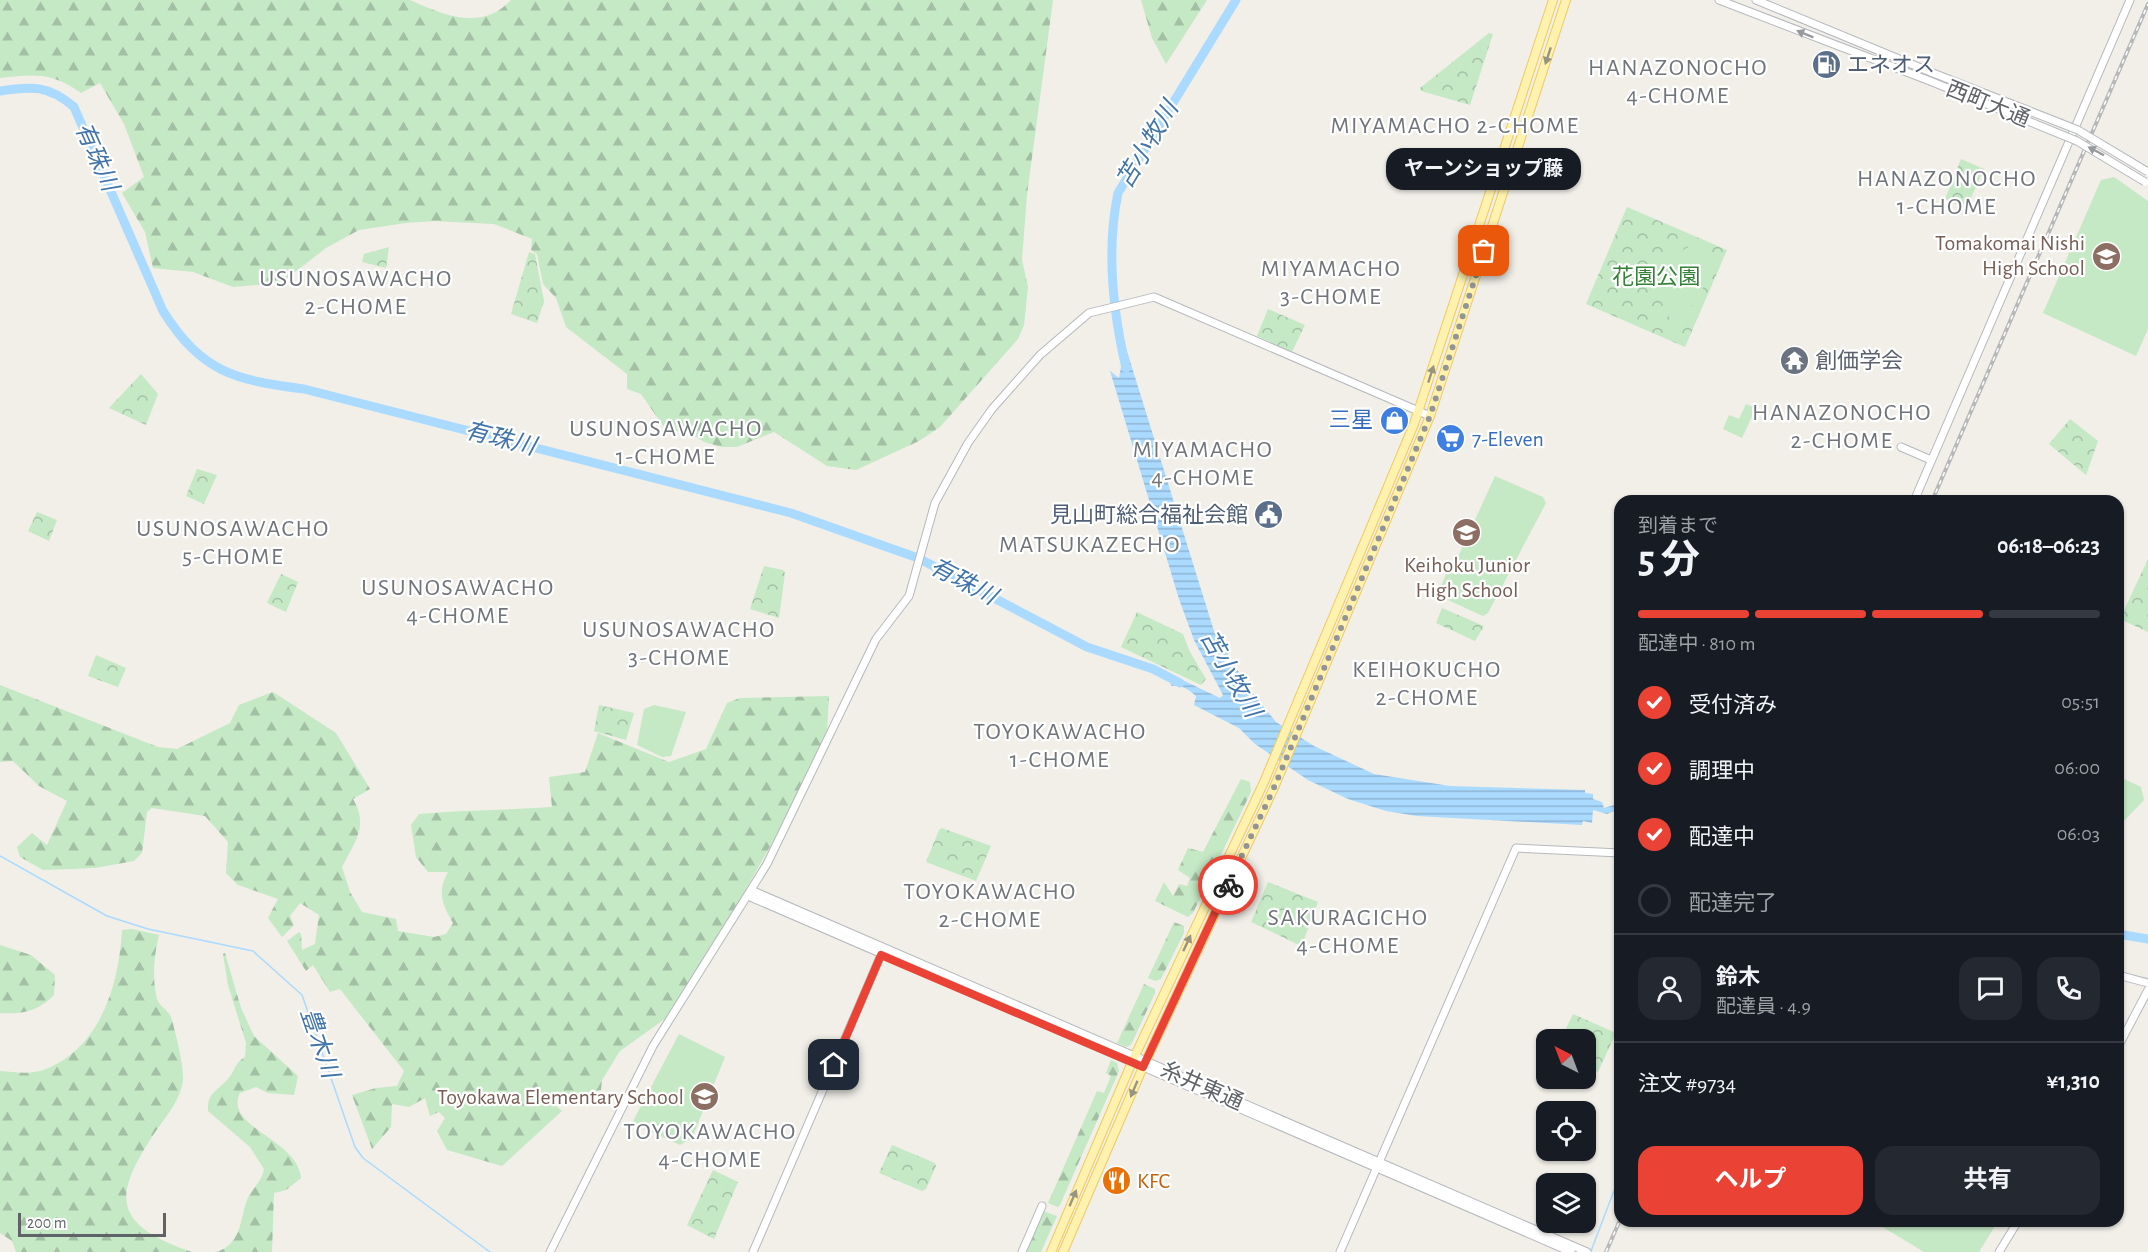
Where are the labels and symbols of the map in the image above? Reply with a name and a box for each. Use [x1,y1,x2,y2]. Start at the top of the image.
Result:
one-way arrow [1796,29,1814,38]
one-way arrow [1543,47,1552,65]
fuel station icon: エネオス [1810,49,1842,81]
place label: エネオス [1847,54,1935,76]
district label: HANAZONOCHO 4-CHOME [1588,56,1768,108]
street label: 西町大通 [1943,76,2033,131]
water label: 苫小牧川 [1111,94,1185,192]
district label: MIYAMACHO 2-CHOME [1331,114,1579,138]
water label: 有珠川 [70,118,125,198]
one-way arrow [2087,146,2104,156]
callout: ヤーンショップ藤 [1386,149,1582,191]
district label: HANAZONOCHO 1-CHOME [1857,167,2037,219]
pin [1458,225,1509,276]
place label: Tomakomai Nishi High School [1935,232,2085,279]
school or university icon: Tomakomai Nishi High School [2090,240,2122,272]
district label: MIYAMACHO 3-CHOME [1261,257,1401,309]
park label: 花園公園 [1612,265,1700,288]
district label: USUNOSAWACHO 2-CHOME [259,267,453,319]
temple icon: 創価学会 [1778,345,1810,377]
place label: 創価学会 [1815,349,1903,372]
one-way arrow [1427,365,1436,383]
district label: HANAZONOCHO 2-CHOME [1752,401,1932,453]
shop icon: 三星 [1378,404,1410,436]
place label: 三星 [1329,409,1373,431]
water label: 有珠川 [462,417,541,460]
district label: USUNOSAWACHO 1-CHOME [569,417,763,469]
supermarket icon: 7-Eleven [1435,423,1467,455]
place label: 7-Eleven [1472,428,1544,450]
district label: MIYAMACHO 4-CHOME [1133,438,1273,490]
public building icon: 見山町総合福祉会館 [1253,499,1285,531]
place label: 見山町総合福祉会館 [1050,503,1248,526]
district label: USUNOSAWACHO 5-CHOME [136,517,330,569]
school or university icon: Keihoku Junior High School [1451,517,1483,549]
district label: MATSUKAZECHO [999,533,1181,557]
water label: 有珠川 [926,553,1004,611]
place label: Keihoku Junior High School [1404,554,1530,601]
district label: USUNOSAWACHO 4-CHOME [361,576,555,628]
district label: USUNOSAWACHO 3-CHOME [582,618,776,670]
water label: 苫小牧川 [1196,625,1268,724]
district label: KEIHOKUCHO 2-CHOME [1352,658,1502,710]
district label: TOYOKAWACHO 1-CHOME [973,720,1147,772]
courier [1198,855,1258,915]
district label: TOYOKAWACHO 2-CHOME [903,880,1077,932]
district label: SAKURAGICHO 4-CHOME [1268,906,1428,958]
one-way arrow [1183,935,1192,952]
water label: 豊木川 [296,1004,345,1084]
north arrow [1536,1029,1596,1089]
pin [808,1039,859,1090]
street label: 糸井東通 [1157,1057,1247,1114]
school or university icon: Toyokawa Elementary School [689,1081,721,1113]
one-way arrow [1129,1081,1138,1098]
place label: Toyokawa Elementary School [437,1086,684,1108]
district label: TOYOKAWACHO 4-CHOME [623,1120,797,1172]
restaurant icon: KFC [1100,1165,1132,1197]
place label: KFC [1137,1170,1170,1192]
one-way arrow [1069,1189,1078,1207]
scale bar [18,1210,166,1238]

